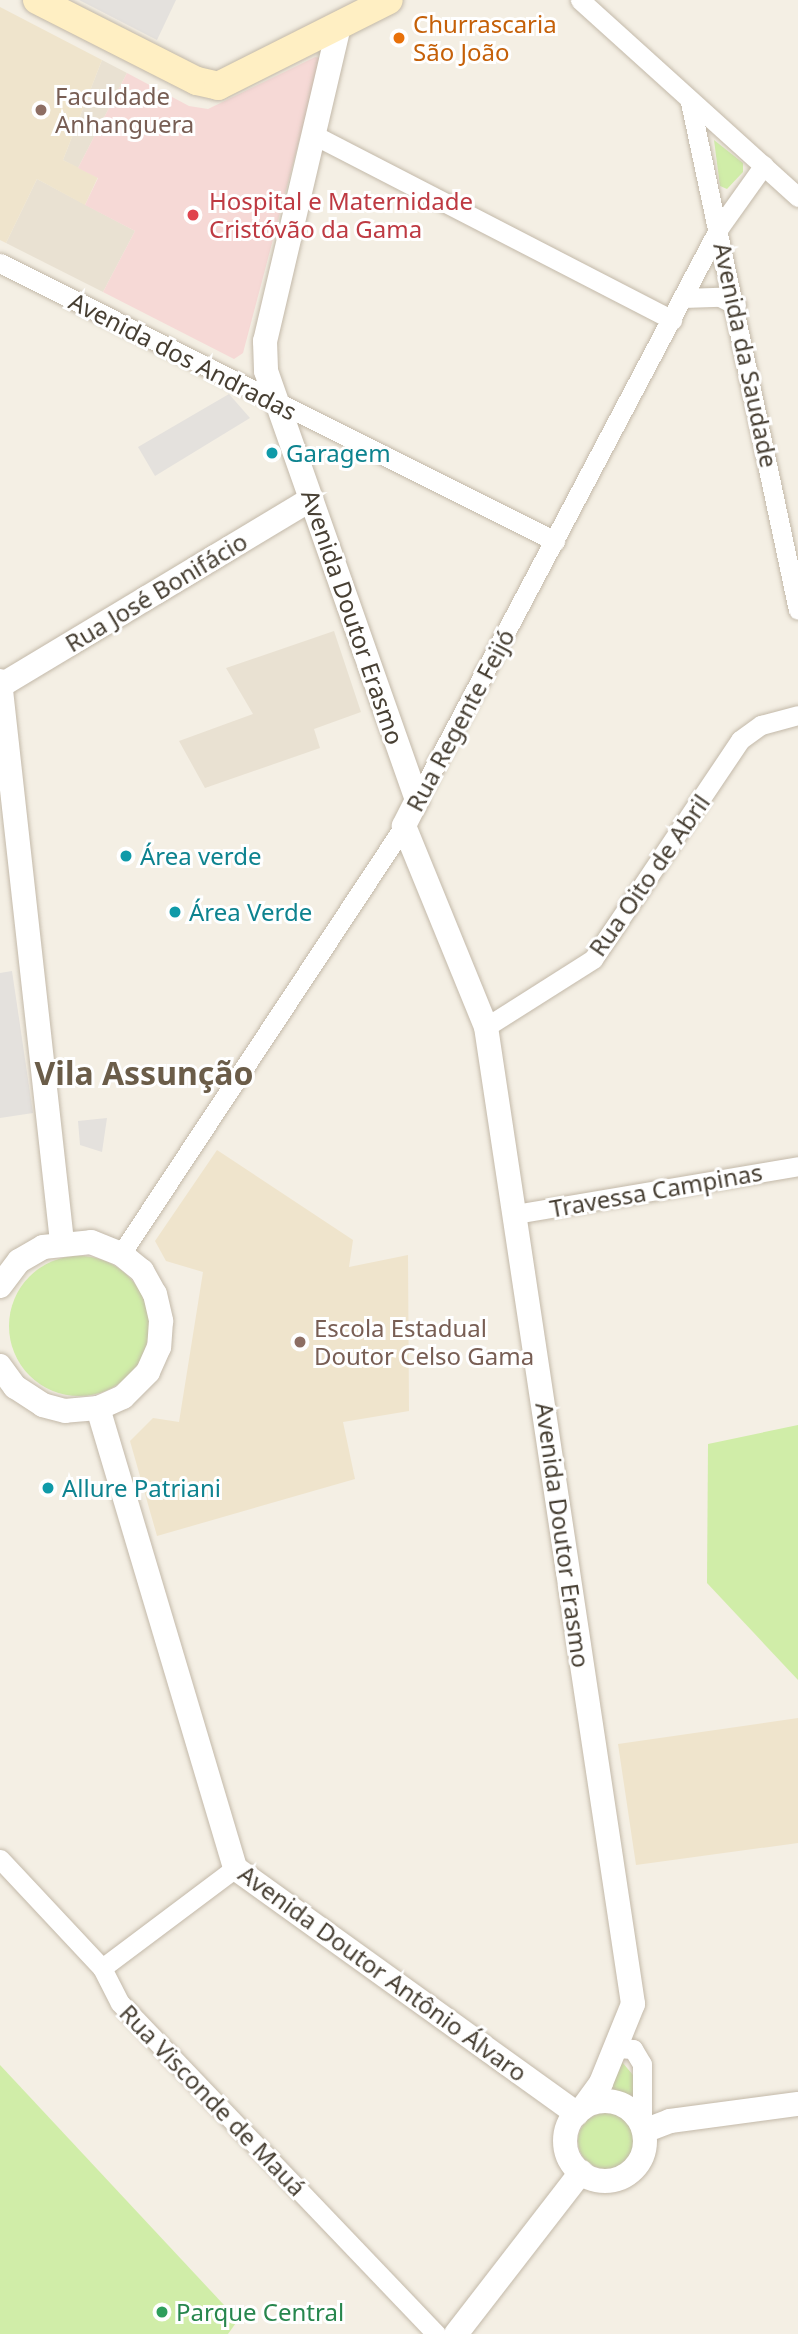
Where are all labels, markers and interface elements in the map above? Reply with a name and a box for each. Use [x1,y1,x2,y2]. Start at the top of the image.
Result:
place label: Churrascaria São João [413,10,557,66]
marker: Churrascaria São João [391,30,407,46]
place label: Faculdade Anhanguera [55,82,194,138]
marker: Faculdade Anhanguera [33,102,49,118]
place label: Hospital e Maternidade Cristóvão da Gama [209,187,473,243]
marker: Hospital e Maternidade Cristóvão da Gama [183,205,203,225]
street label: Avenida da Saudade [708,240,784,470]
street label: Avenida dos Andradas [65,286,301,426]
place label: Garagem [286,439,391,467]
marker: Garagem [264,445,280,461]
street label: Avenida Doutor Erasmo [296,486,410,748]
street label: Rua José Bonifácio [60,526,252,658]
street label: Rua Regente Feijó [400,624,520,816]
street label: Rua Oito de Abril [582,789,716,961]
place label: Área verde [140,842,261,870]
marker: Área verde [118,848,134,864]
place label: Área Verde [189,898,312,926]
marker: Área Verde [167,904,183,920]
district label: Vila Assunção [35,1054,253,1092]
street label: Travessa Campinas [547,1157,765,1223]
place label: Escola Estadual Doutor Celso Gama [314,1314,534,1370]
marker: Escola Estadual Doutor Celso Gama [292,1334,308,1350]
street label: Avenida Doutor Erasmo [530,1401,596,1669]
place label: Allure Patriani [62,1474,221,1502]
marker: Allure Patriani [40,1480,56,1496]
street label: Avenida Doutor Antônio Álvaro [233,1859,533,2087]
street label: Rua Visconde de Mauá [114,1998,312,2202]
place label: Parque Central [176,2298,344,2326]
marker: Parque Central [154,2304,170,2320]

